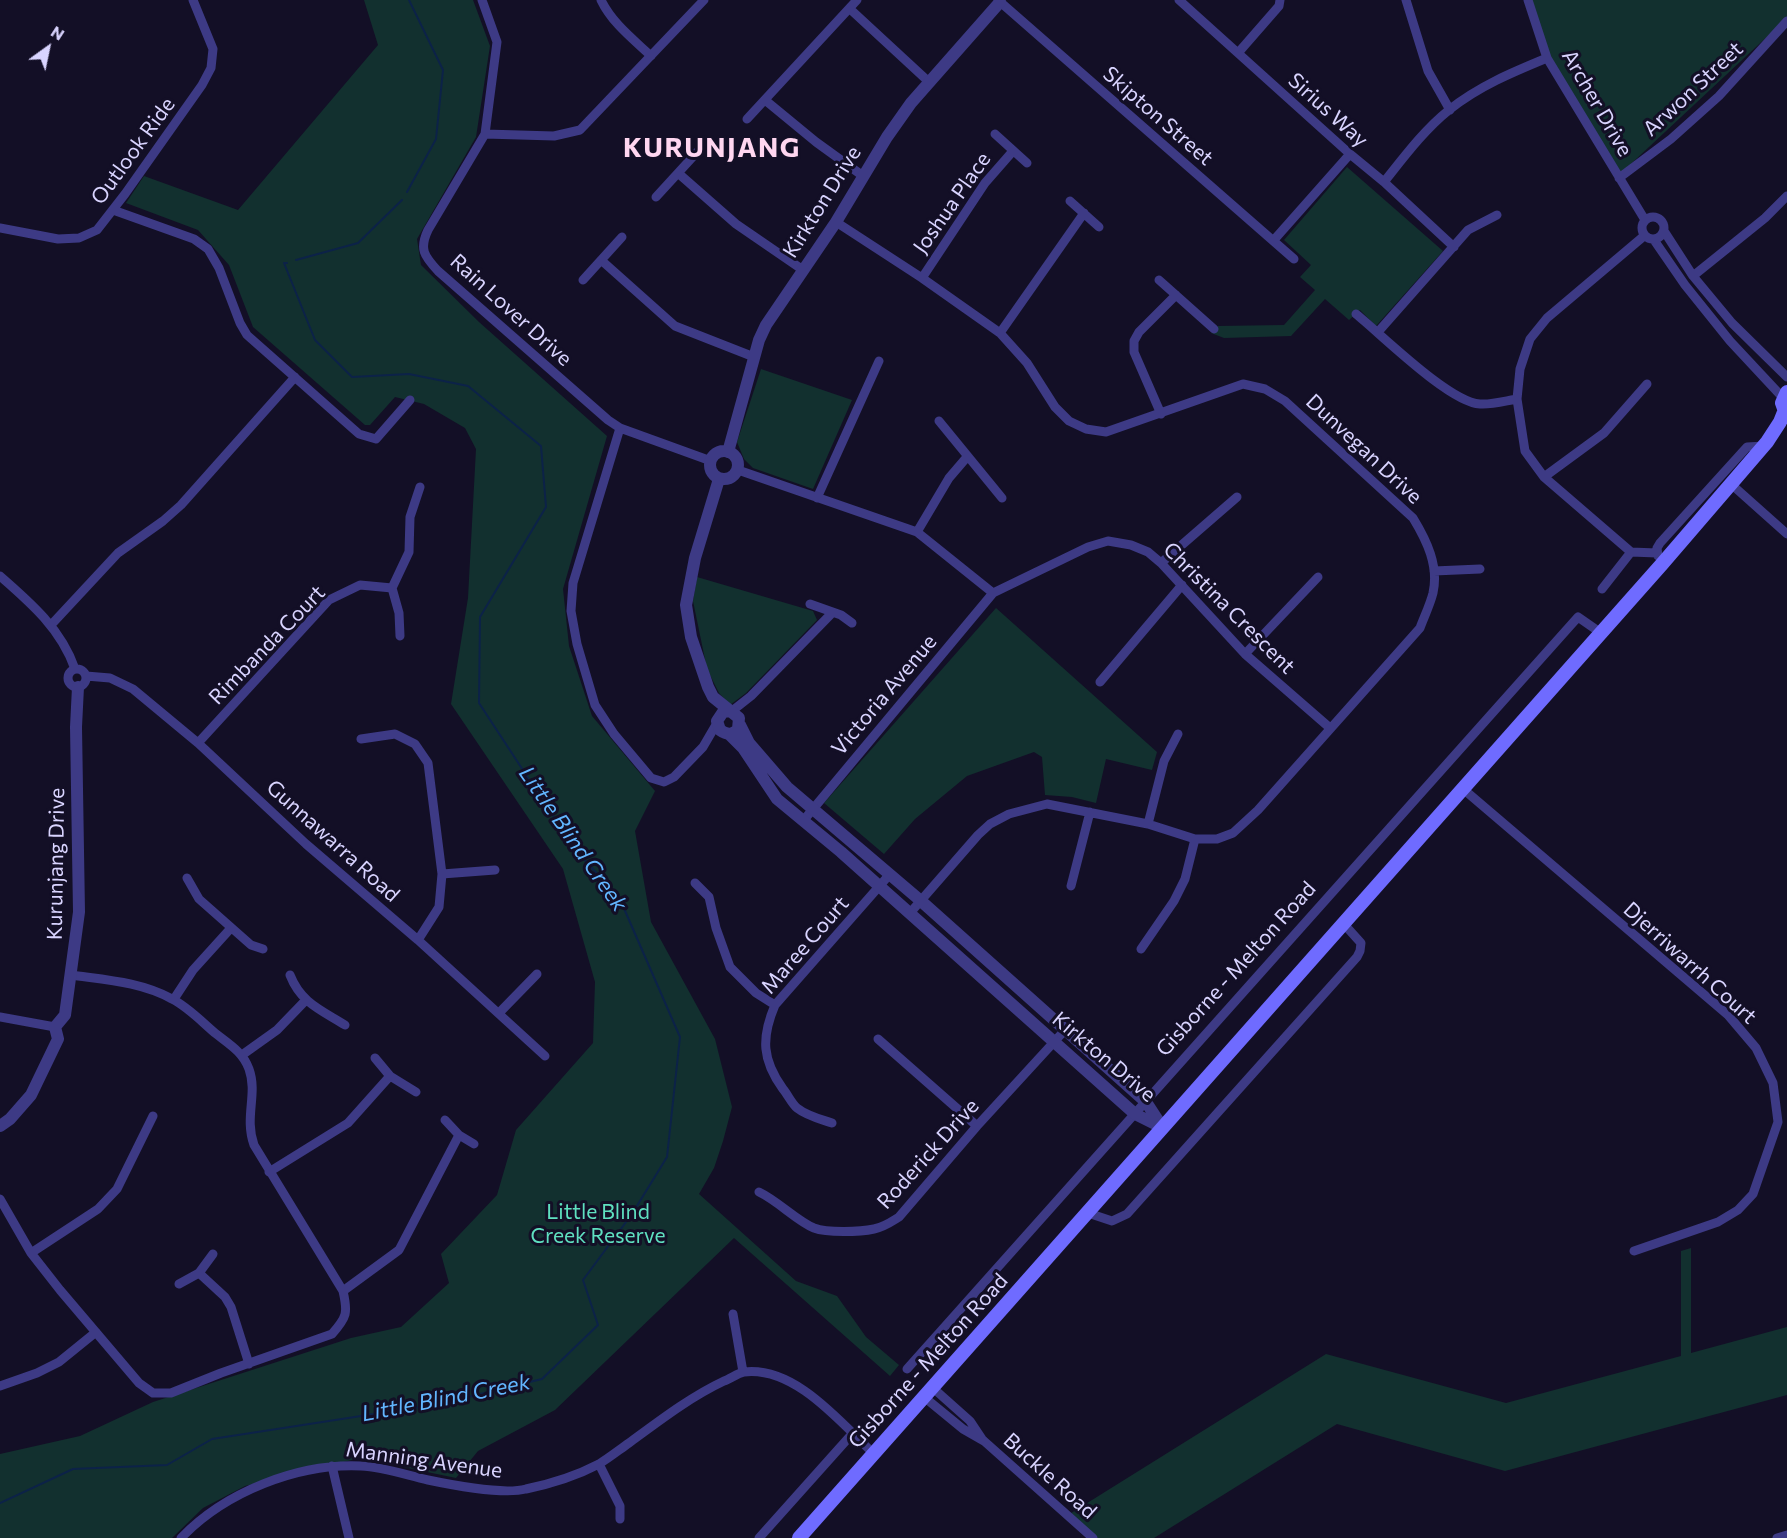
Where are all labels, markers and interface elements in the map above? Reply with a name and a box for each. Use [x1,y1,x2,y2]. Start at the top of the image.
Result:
north arrow [18,18,78,78]
text: N [48,21,68,44]
street label: Arwon Street [1638,36,1748,142]
street label: Archer Drive [1556,45,1638,161]
street label: Skipton Street [1098,61,1218,171]
street label: Sirius Way [1283,68,1373,152]
street label: Outlook Ride [86,93,180,209]
district label: KURUNJANG [623,132,801,164]
street label: Kirkton Drive [778,141,866,263]
street label: Joshua Place [908,148,996,258]
street label: Rain Lover Drive [445,249,577,371]
street label: Dunvegan Drive [1301,389,1427,509]
street label: Christina Crescent [1158,537,1300,679]
street label: Rimbanda Court [204,580,330,710]
street label: Victoria Avenue [826,629,942,761]
water label: Little Blind Creek [513,761,633,917]
street label: Gunnawarra Road [261,775,405,907]
street label: Kurunjang Drive [42,788,70,940]
street label: Gisborne - Melton Road [1151,876,1321,1062]
street label: Maree Court [756,891,854,999]
street label: Djerriwarrh Court [1618,897,1762,1029]
street label: Kirkton Drive [1047,1007,1161,1107]
street label: Roderick Drive [872,1094,984,1214]
park label: Little Blind Creek Reserve [531,1199,665,1249]
street label: Gisborne - Melton Road [843,1268,1013,1454]
water label: Little Blind Creek [359,1369,533,1427]
street label: Buckle Road [998,1428,1102,1524]
street label: Manning Avenue [344,1437,504,1483]

